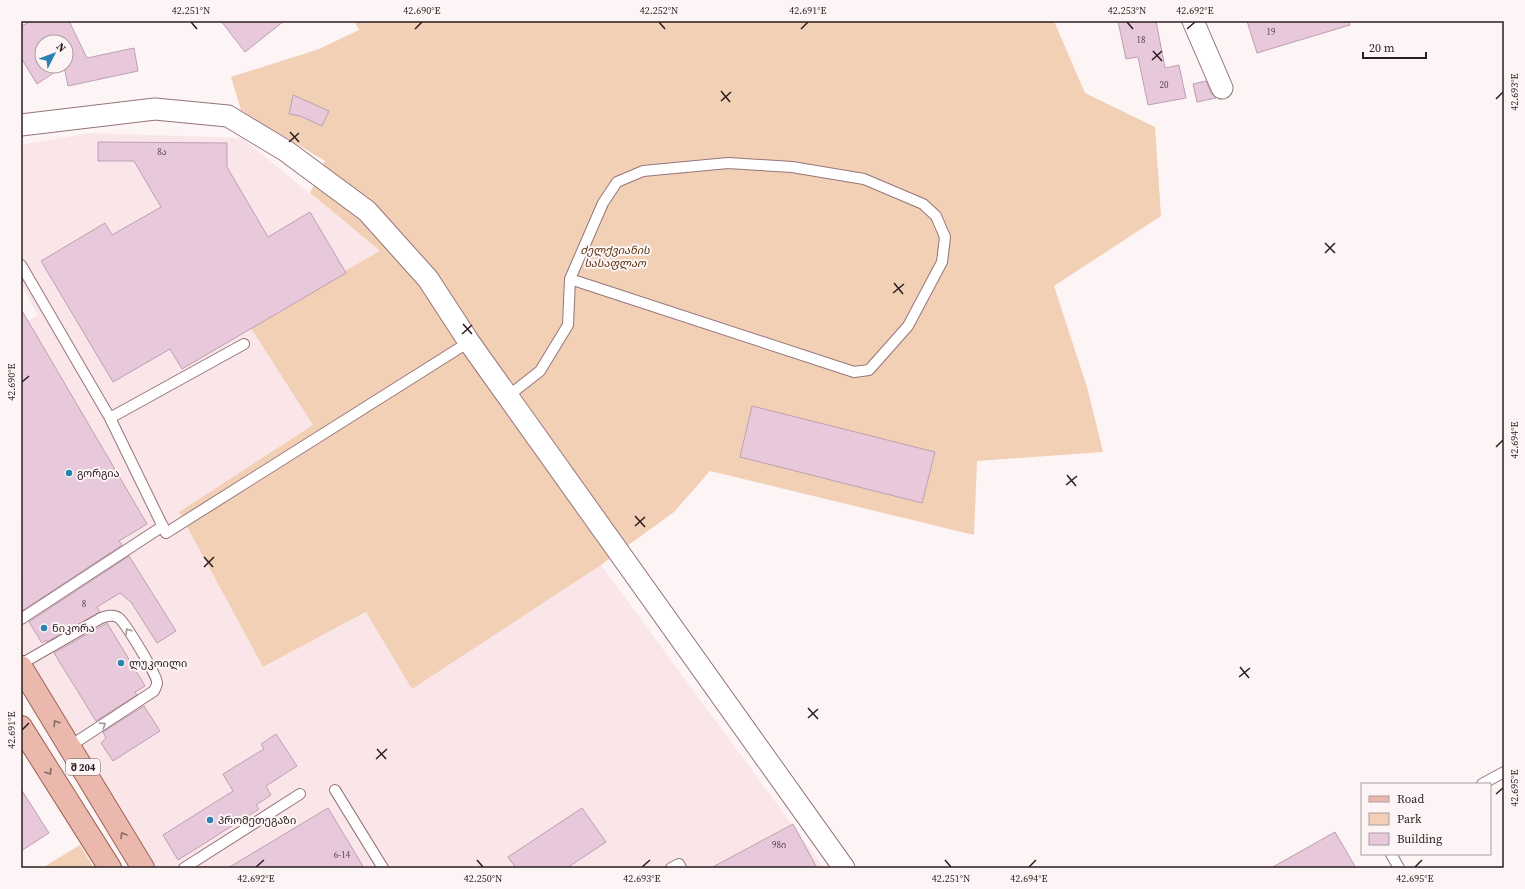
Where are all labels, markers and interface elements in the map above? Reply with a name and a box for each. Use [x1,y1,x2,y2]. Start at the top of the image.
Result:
text: 42.251°N [172,4,210,17]
text: 42.690°E [403,4,441,17]
text: 42.252°N [640,4,678,17]
text: 42.691°E [789,4,827,17]
text: 42.253°N [1108,4,1146,17]
text: 42.692°E [1176,4,1214,17]
house number: 19 [1266,26,1276,38]
north arrow [34,34,74,74]
house number: 18 [1136,34,1146,46]
scale bar [1363,34,1426,60]
text: N [53,40,69,56]
text: 20 m [1369,40,1395,56]
text: 42.693°E [1508,73,1521,111]
house number: 20 [1159,79,1169,91]
house number: 8ა [157,146,167,158]
park label: ძელქვიანის სასაფლაო [580,243,650,271]
text: 42.690°E [5,363,18,401]
text: 42.694°E [1508,421,1521,459]
place label: გორგია [77,466,120,481]
marker: გორგია [64,468,74,478]
house number: 8 [82,598,87,610]
place label: ნიკორა [52,621,95,636]
marker: ნიკორა [39,623,49,633]
one-way arrow [126,628,133,635]
place label: ლუკოილი [129,656,187,671]
marker: ლუკოილი [116,658,126,668]
text: 42.691°E [5,711,18,749]
one-way arrow [53,720,61,727]
one-way arrow [99,722,106,730]
road number: შ 204 [66,759,100,775]
one-way arrow [45,767,52,774]
text: 42.695°E [1508,769,1521,807]
legend [1361,783,1491,855]
text: Road [1397,791,1424,807]
text: Park [1397,811,1422,827]
place label: პრომეთეგაზი [218,813,296,828]
marker: პრომეთეგაზი [205,815,215,825]
text: Building [1397,831,1442,847]
one-way arrow [121,832,128,839]
house number: 98ი [772,839,786,851]
house number: 6-14 [334,849,351,861]
text: 42.692°E [237,872,275,885]
text: 42.250°N [464,872,502,885]
text: 42.693°E [623,872,661,885]
text: 42.251°N [932,872,970,885]
text: 42.694°E [1010,872,1048,885]
text: 42.695°E [1396,872,1434,885]

